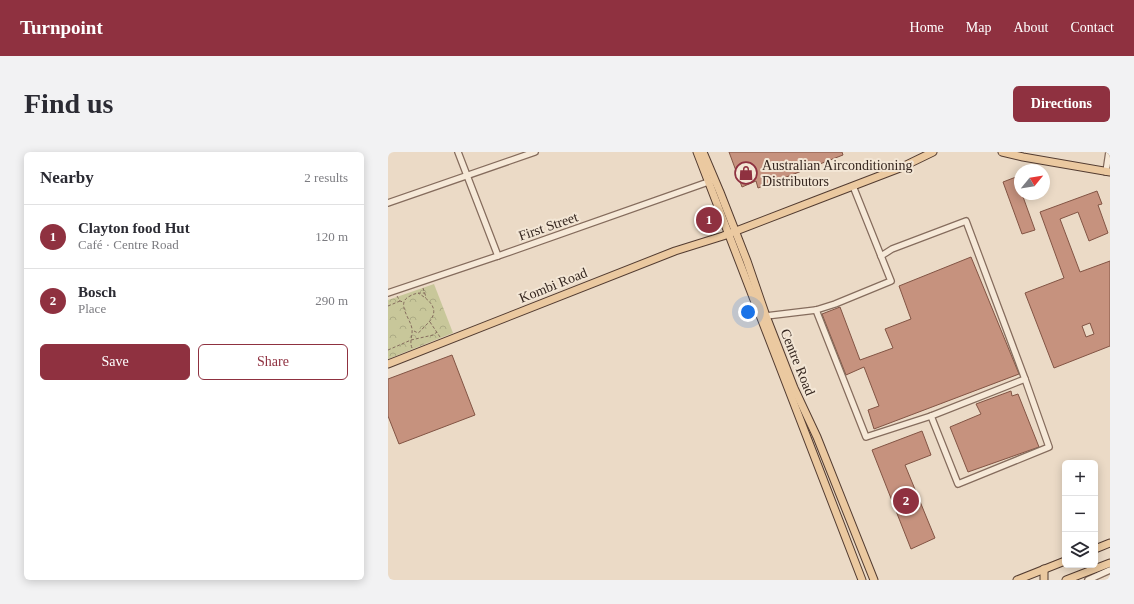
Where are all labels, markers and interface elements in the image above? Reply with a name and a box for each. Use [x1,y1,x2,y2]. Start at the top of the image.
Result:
text: Turnpoint [20,17,103,38]
text: Home [910,20,944,35]
text: Map [966,20,991,35]
text: About [1013,20,1048,35]
text: Contact [1070,20,1114,35]
button: Directions [1013,86,1110,122]
text: Find us [24,88,114,119]
place label: Australian Airconditioning Distributors [762,158,912,189]
shop icon: Australian Airconditioning Distributors [733,160,759,186]
north arrow [1014,164,1050,200]
text: Nearby [40,168,94,187]
text: 2 results [304,170,348,185]
pin: 1 [696,205,722,235]
street label: First Street [516,209,580,244]
text: Clayton food Hut [78,220,190,236]
text: 1 [50,229,56,244]
text: 120 m [315,229,348,244]
text: Café · Centre Road [78,237,179,252]
street label: Kombi Road [517,265,589,306]
text: Bosch [78,284,116,300]
text: 2 [50,293,56,308]
text: 290 m [315,293,348,308]
text: Place [78,301,106,316]
your location [738,302,758,322]
street label: Centre Road [777,327,818,398]
button: Save [40,344,190,380]
button: Share [198,344,348,380]
map controls [1062,460,1098,568]
button: + [1062,460,1098,496]
pin: 2 [893,486,919,516]
button: − [1062,496,1098,532]
button: layers [1062,532,1098,568]

